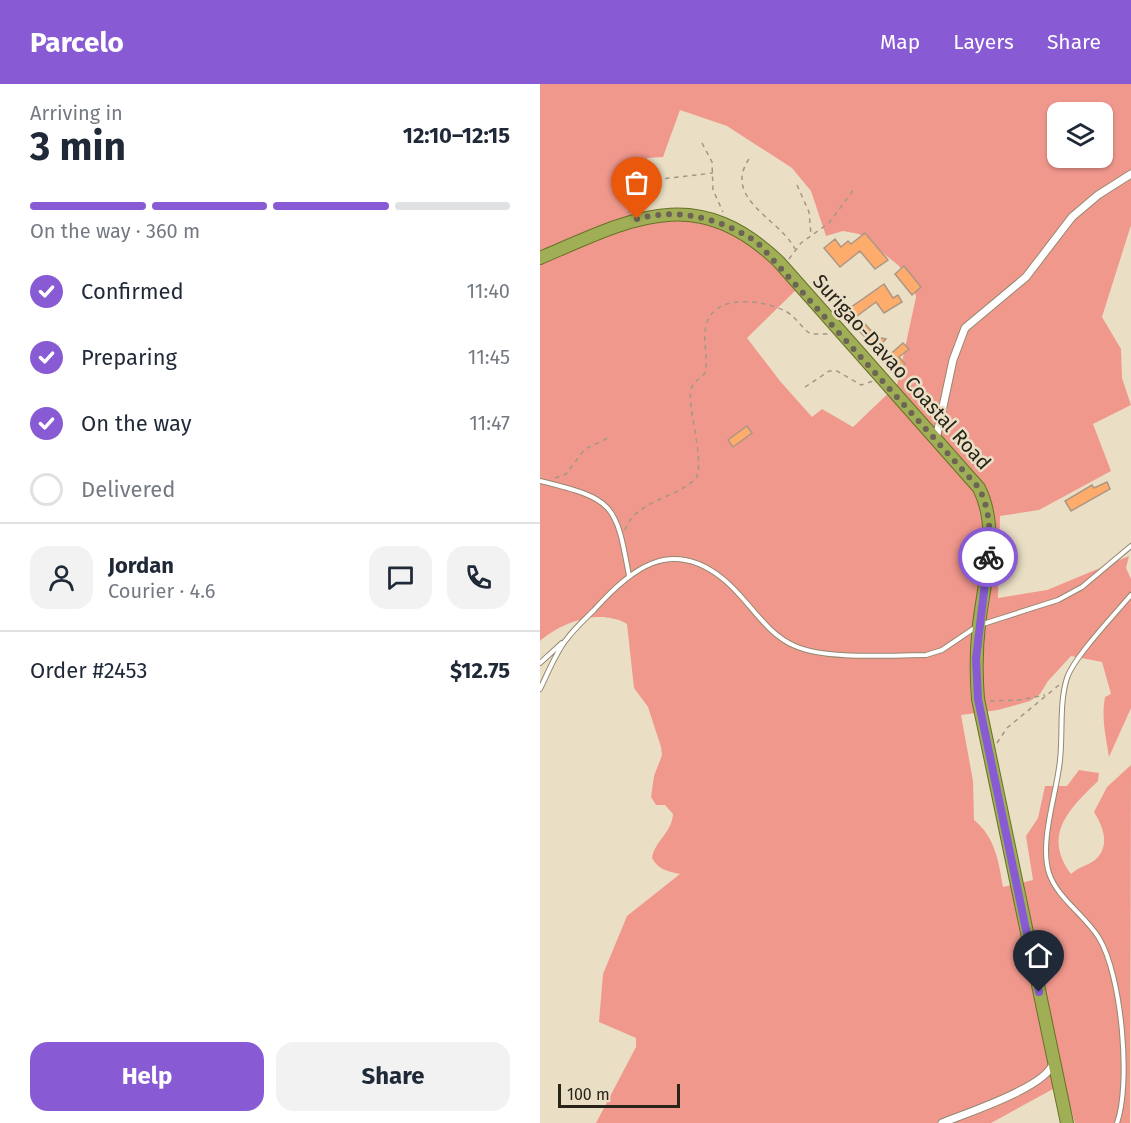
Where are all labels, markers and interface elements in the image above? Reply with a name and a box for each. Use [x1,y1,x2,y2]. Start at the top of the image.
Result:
text: Parcelo [30,26,124,59]
text: Map [880,29,920,55]
text: Layers [953,29,1014,55]
text: Share [1047,29,1101,55]
text: Arriving in [30,101,123,125]
map controls [1047,102,1113,168]
button: layers [1047,102,1113,168]
text: 12:10–12:15 [403,122,510,149]
text: 3 min [30,124,126,170]
pin [611,157,662,219]
icon: bag [620,166,653,199]
text: On the way · 360 m [30,219,200,243]
street label: Surigao-Davao Coastal Road [808,269,996,475]
icon: check [30,275,63,308]
text: Confirmed [81,278,184,305]
text: 11:40 [466,279,510,303]
icon: check [30,341,63,374]
text: Preparing [81,344,177,371]
text: 11:45 [468,345,510,369]
icon: check [30,407,63,440]
text: On the way [81,410,192,437]
text: 11:47 [469,411,510,435]
text: Delivered [81,476,176,503]
courier [958,527,1018,587]
icon: bike [972,541,1005,574]
button: person [30,546,93,609]
button: chat [369,546,432,609]
button: phone [447,546,510,609]
text: Jordan [108,552,174,579]
text: Courier · 4.6 [108,579,215,603]
text: Order #2453 [30,657,147,684]
text: $12.75 [450,657,510,684]
pin [1013,930,1064,992]
icon: home [1022,939,1055,972]
button: Help [30,1042,264,1111]
button: Share [276,1042,510,1111]
scale bar [558,1081,680,1108]
text: 100 m [567,1085,610,1104]

